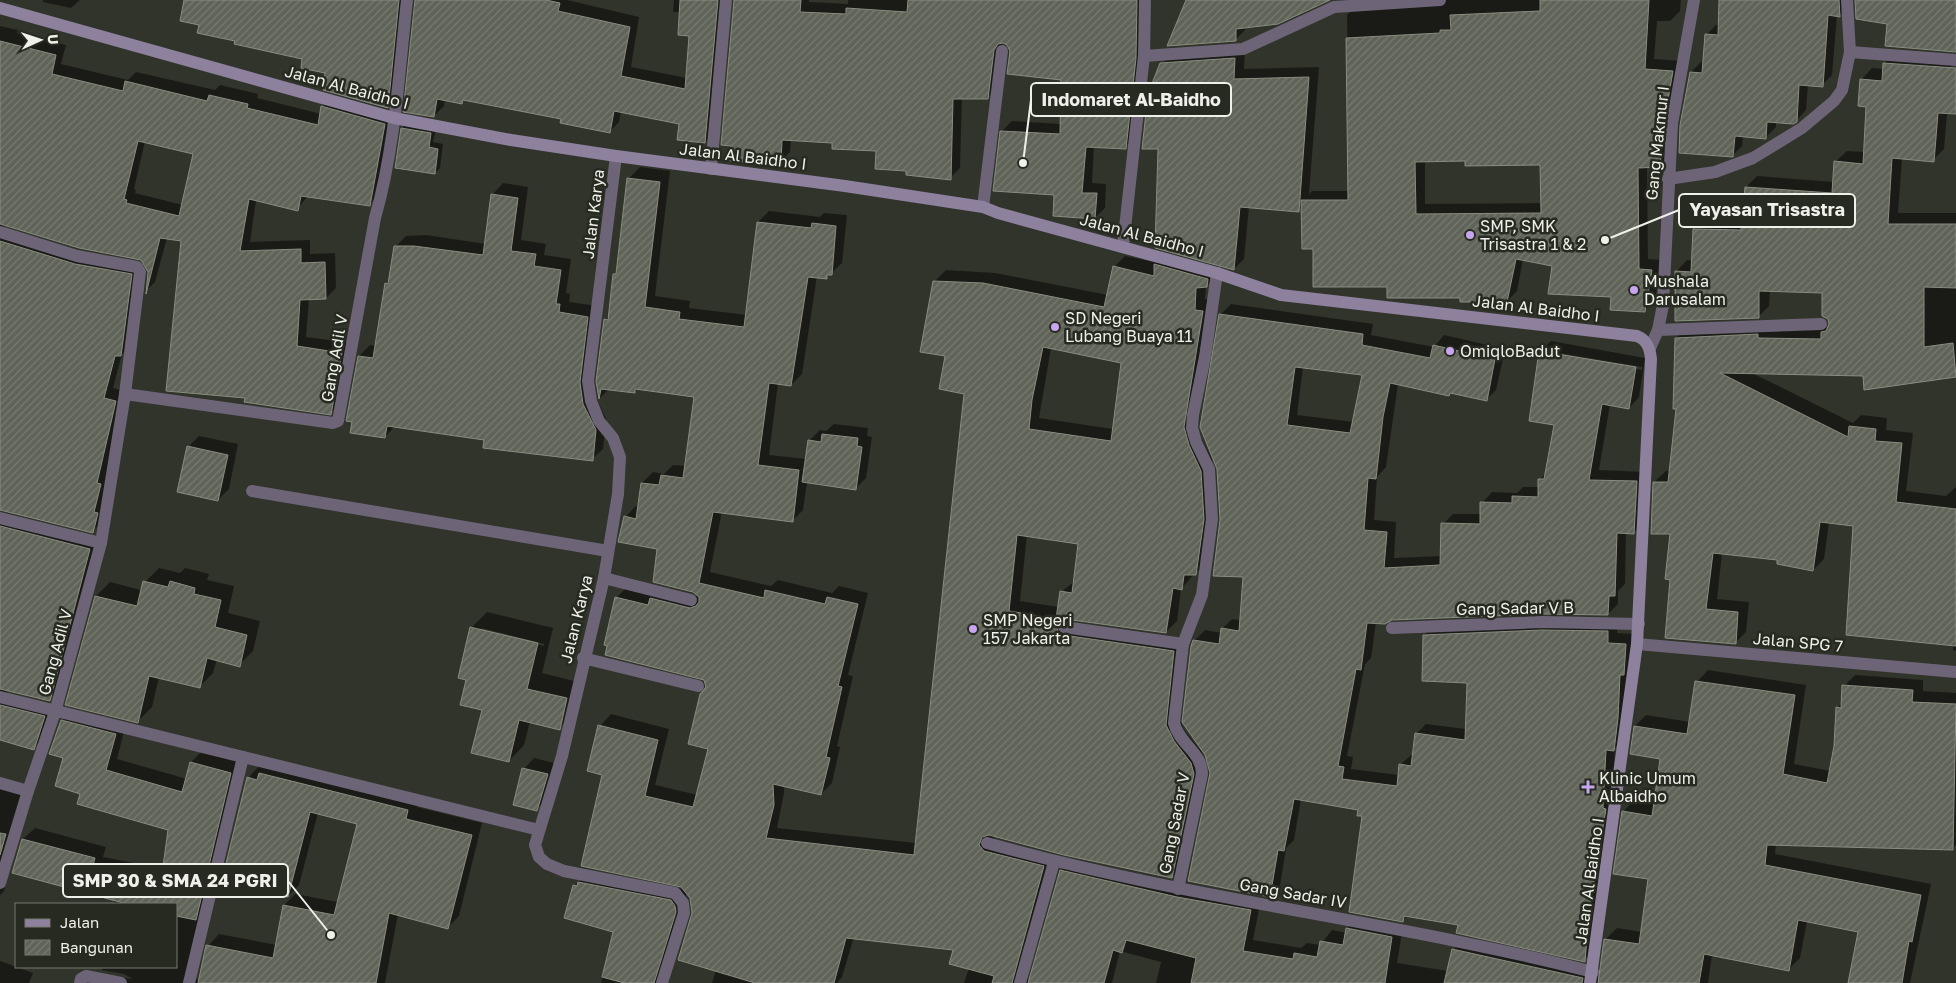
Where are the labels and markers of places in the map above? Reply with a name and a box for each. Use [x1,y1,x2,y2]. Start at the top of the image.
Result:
callout: Indomaret Al-Baidho [1031,83,1231,116]
callout: Yayasan Trisastra [1679,194,1855,227]
place label: SMP, SMK Trisastra 1 & 2 [1480,216,1586,254]
marker: SMP, SMK Trisastra 1 & 2 [1464,229,1476,241]
place label: Mushala Darusalam [1644,271,1726,309]
marker: Mushala Darusalam [1628,284,1640,296]
place label: SD Negeri Lubang Buaya 11 [1065,308,1192,346]
marker: SD Negeri Lubang Buaya 11 [1049,321,1061,333]
place label: OmiqloBadut [1460,341,1560,361]
marker: OmiqloBadut [1444,345,1456,357]
place label: SMP Negeri 157 Jakarta [983,610,1073,648]
marker: SMP Negeri 157 Jakarta [967,623,979,635]
place label: Klinic Umum Albaidho [1599,768,1696,806]
marker: Klinic Umum Albaidho [1581,780,1595,794]
callout: SMP 30 & SMA 24 PGRI [63,864,288,897]

